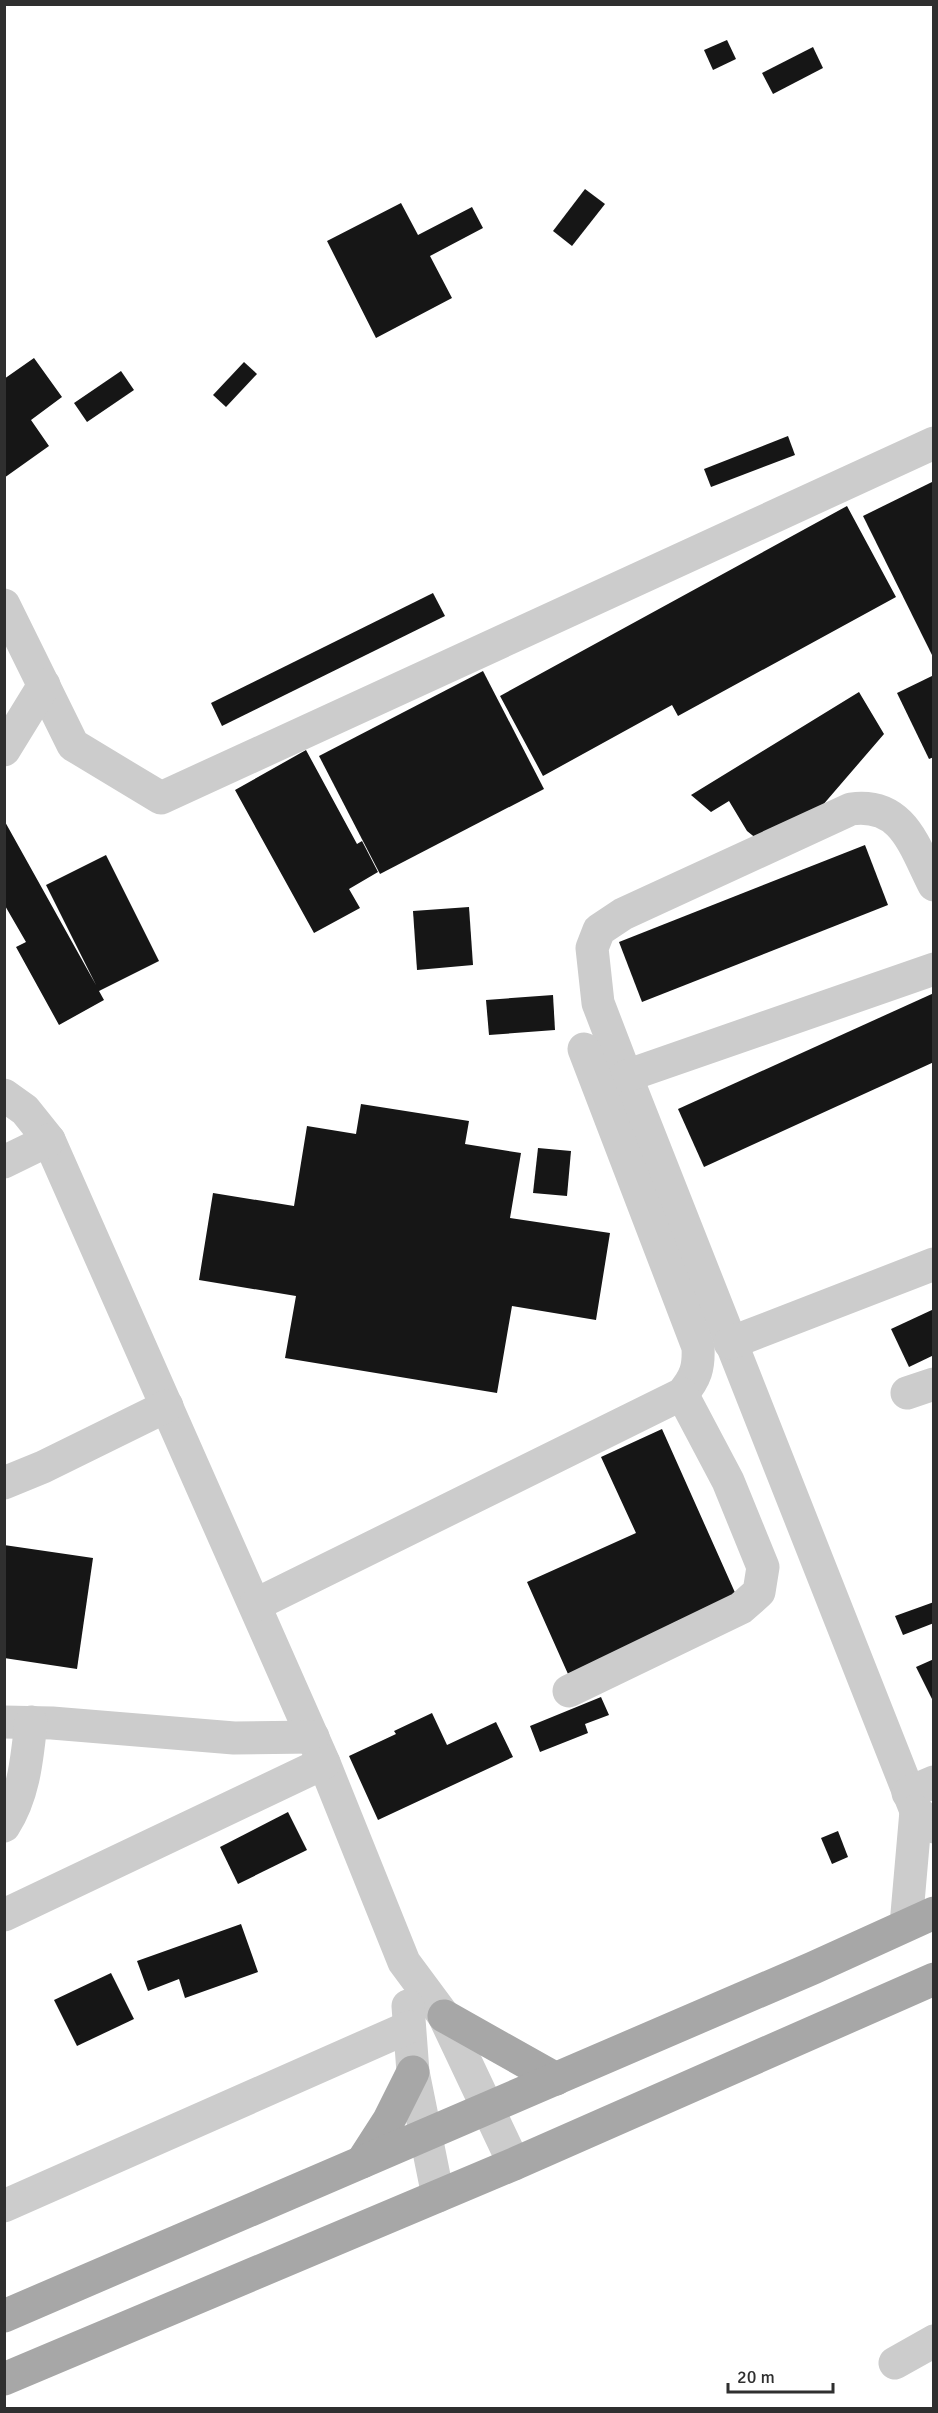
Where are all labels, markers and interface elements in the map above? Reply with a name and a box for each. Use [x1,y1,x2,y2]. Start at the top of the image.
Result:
scale bar [728,2356,833,2394]
text: 20 m [737,2366,775,2388]

